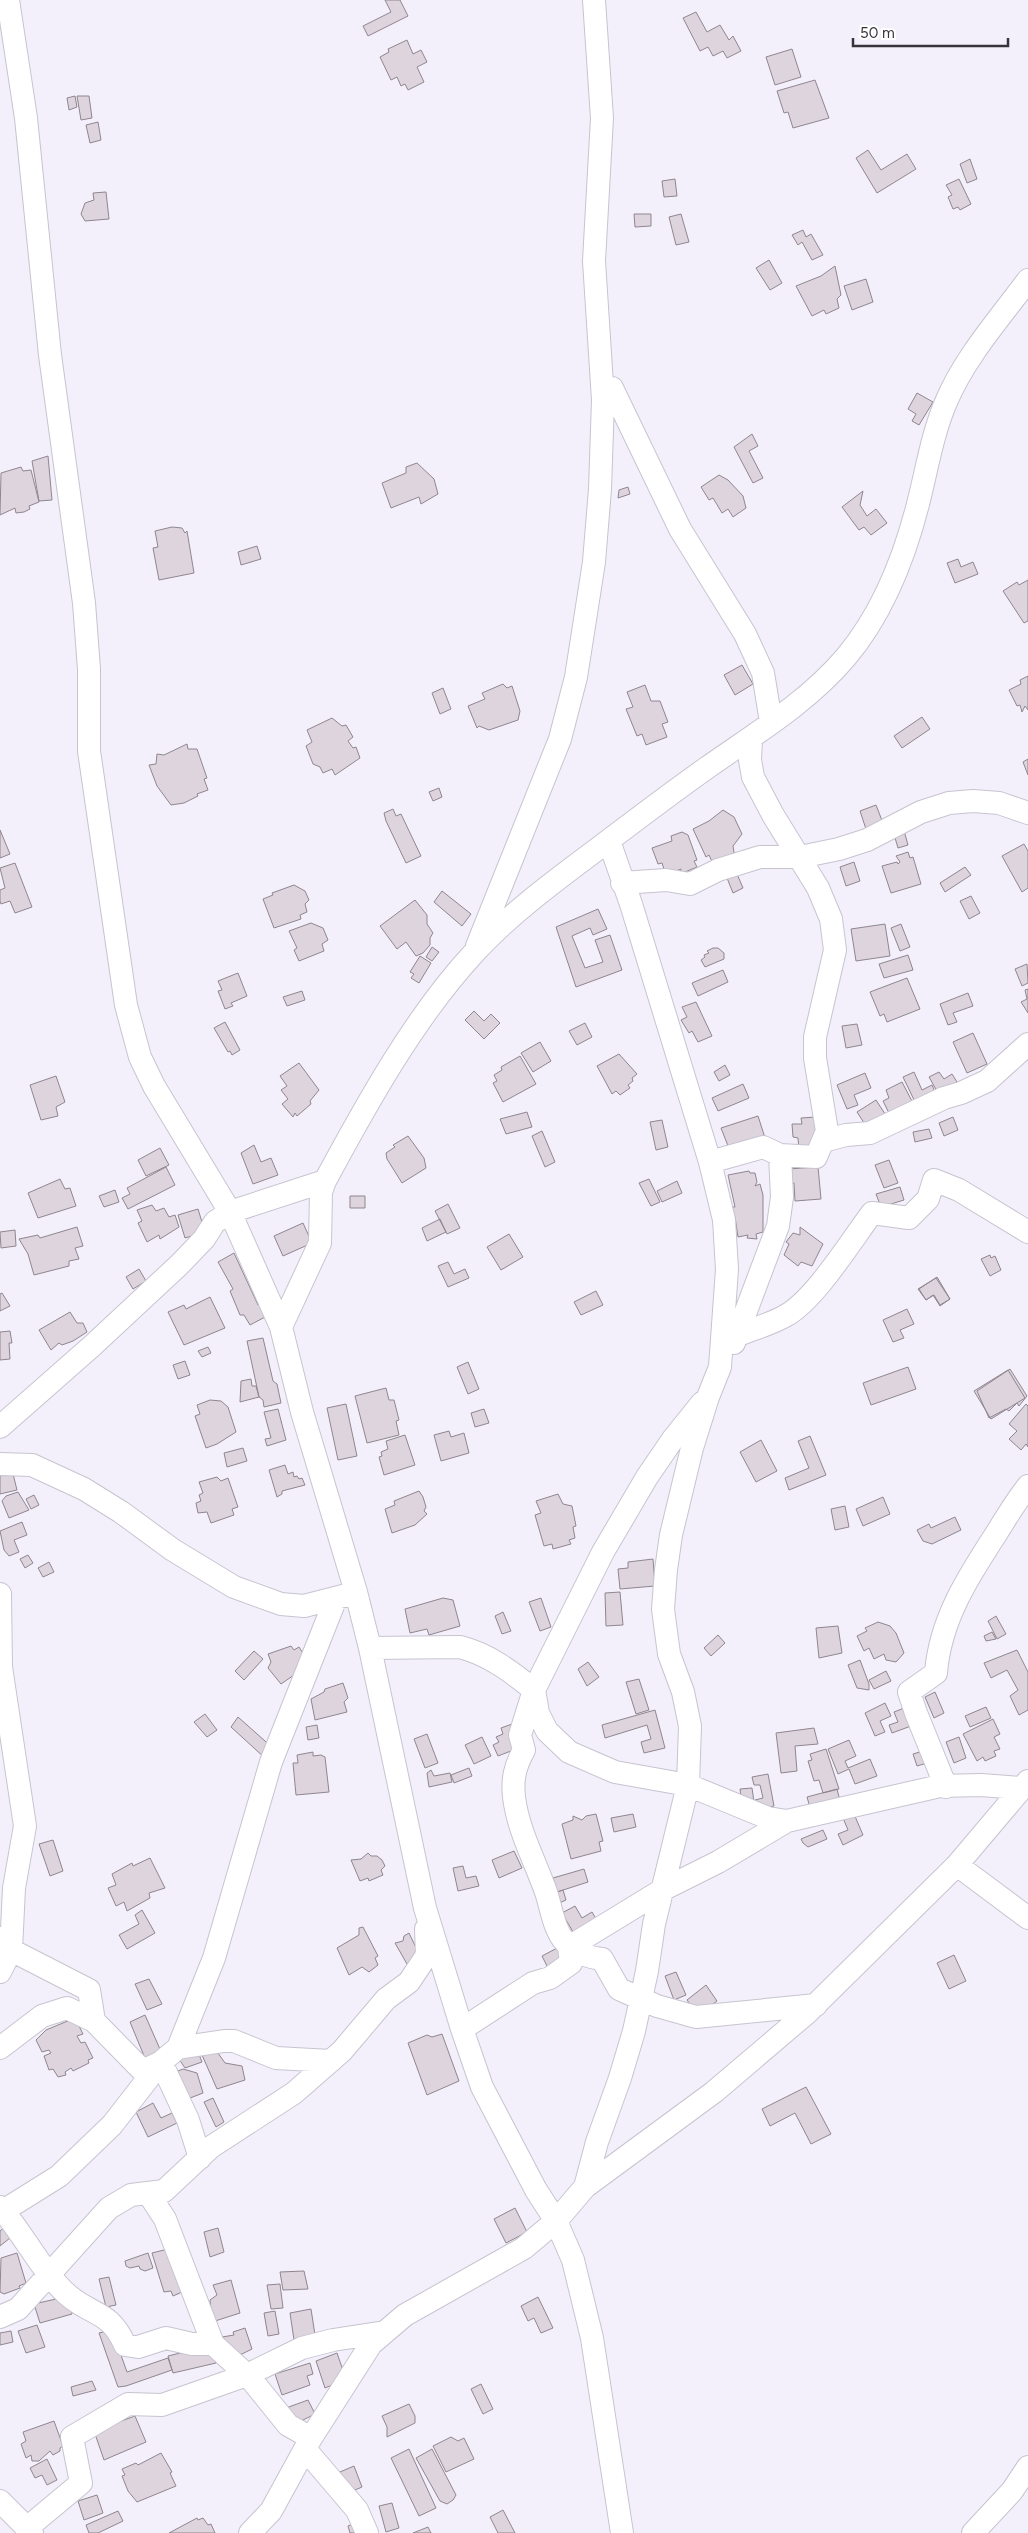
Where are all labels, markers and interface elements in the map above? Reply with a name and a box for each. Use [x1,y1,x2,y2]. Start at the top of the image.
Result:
scale bar [853,15,1008,47]
text: 50 m [860,24,895,42]

